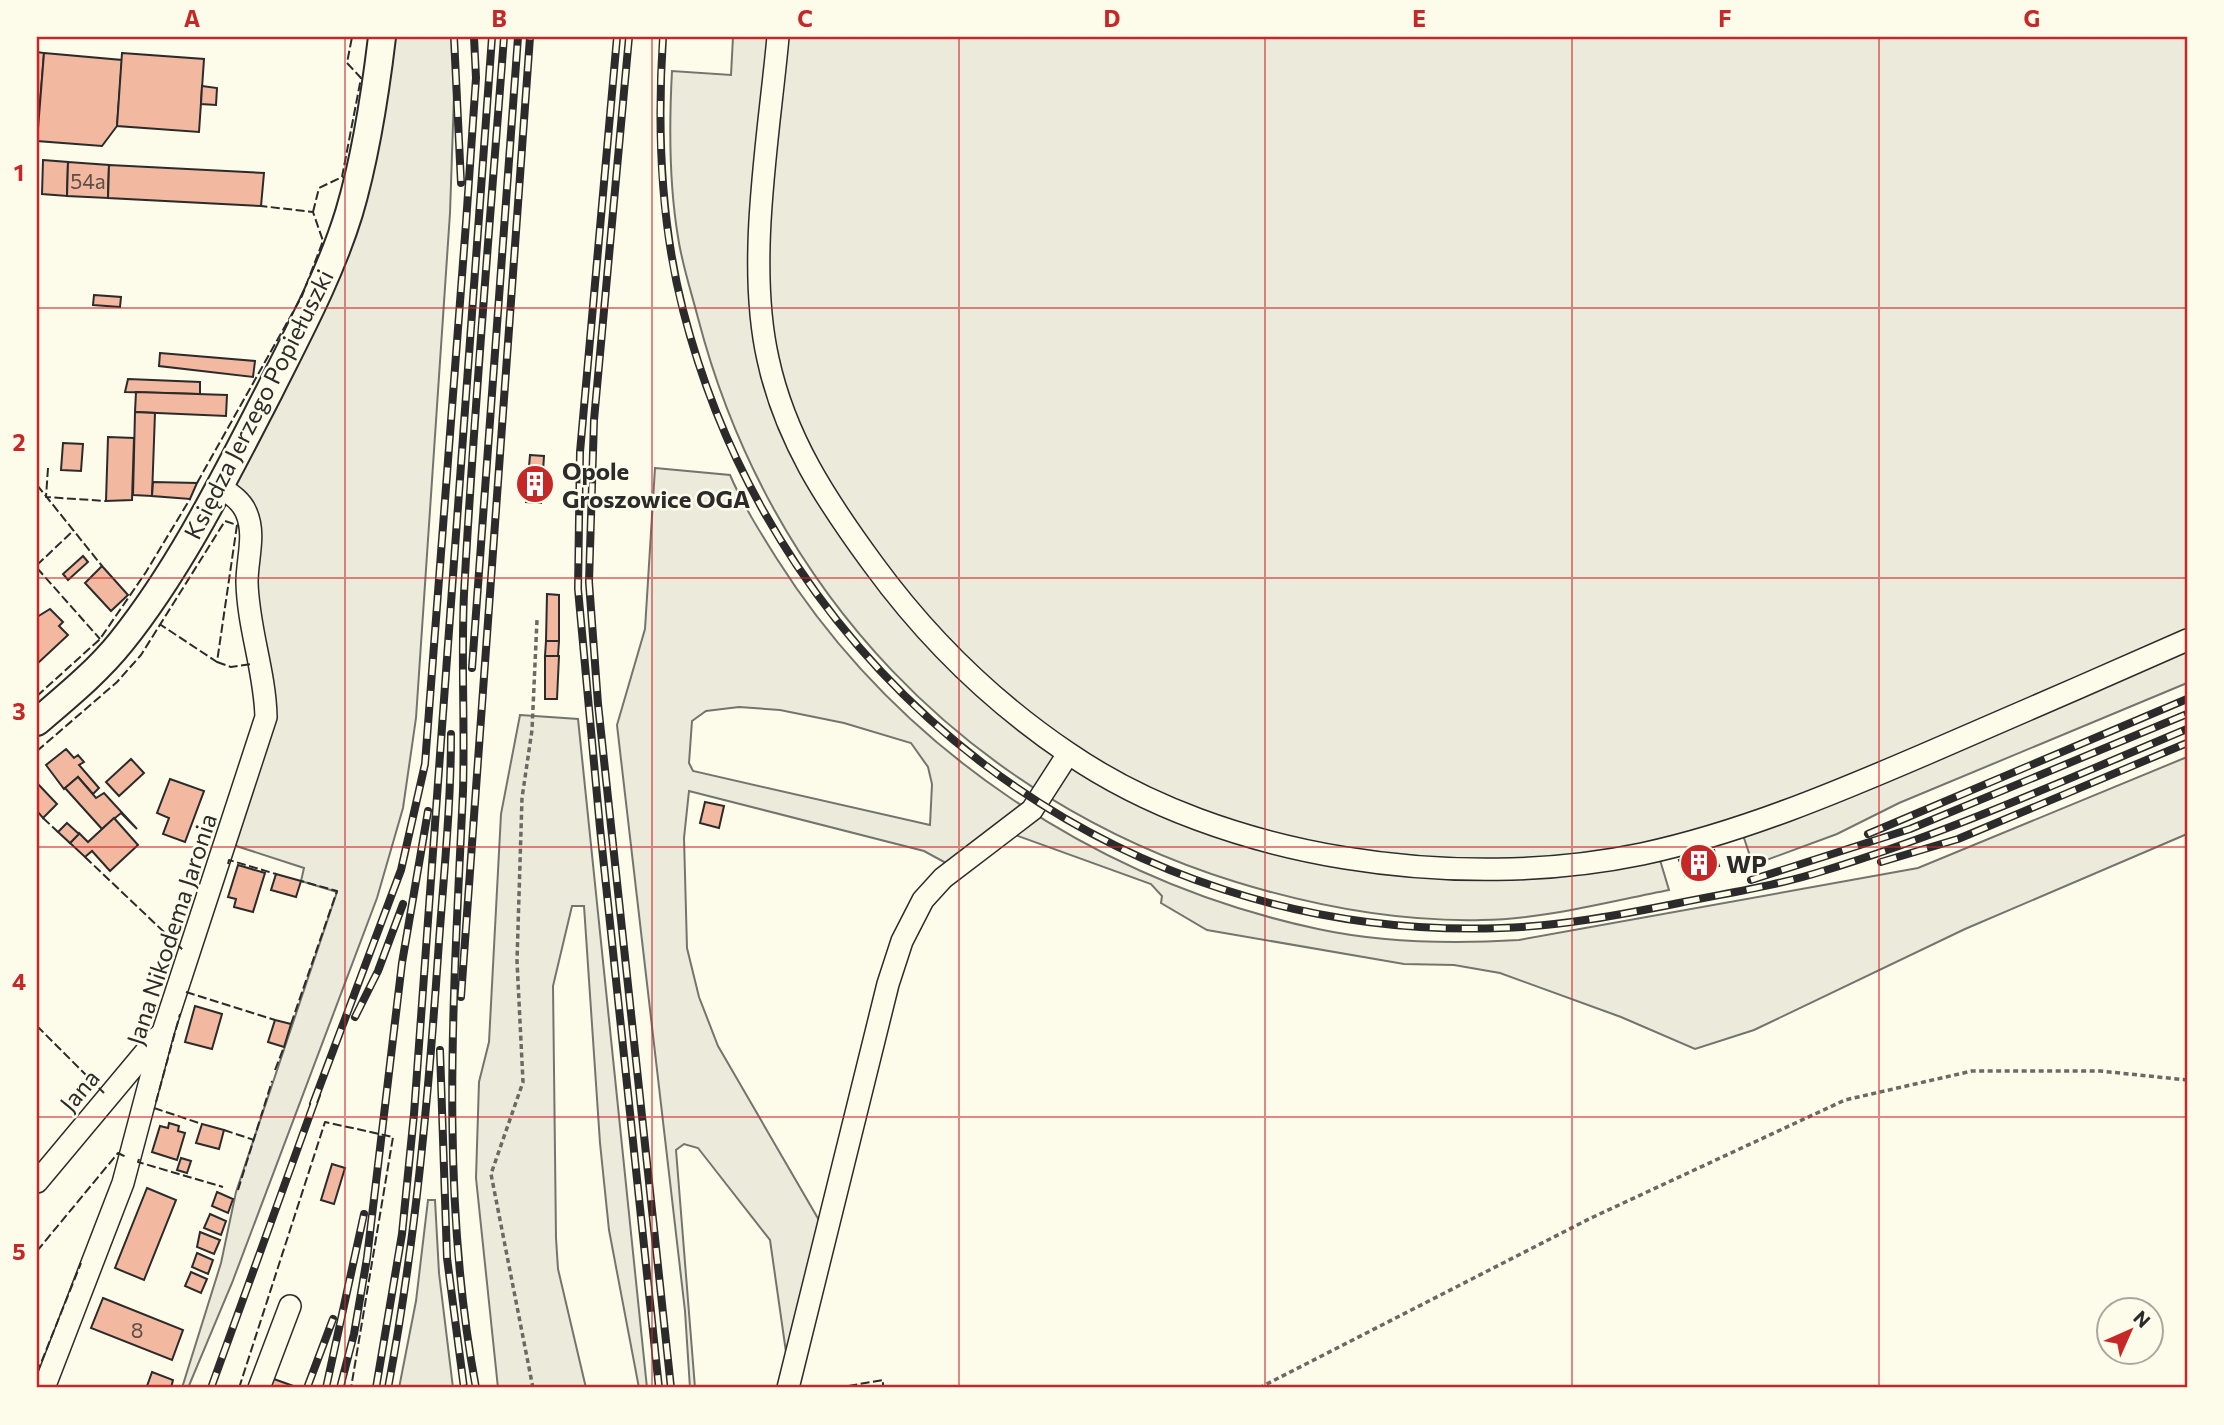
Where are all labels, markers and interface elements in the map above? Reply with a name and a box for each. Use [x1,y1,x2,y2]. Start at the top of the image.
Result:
text: A [184,4,201,32]
text: B [491,4,507,32]
text: C [797,4,813,32]
text: D [1104,4,1121,32]
text: E [1412,4,1426,32]
text: F [1718,4,1732,32]
text: G [2024,4,2040,32]
text: 1 [14,158,24,186]
house number: 54a [70,168,106,193]
street label: Księdza Jerzego Popiełuszki [177,264,339,544]
text: 2 [12,428,26,456]
place label: Opole Groszowice OGA [562,456,750,513]
building icon: Opole Groszowice OGA [514,463,556,505]
text: 3 [12,697,26,725]
street label: Jana Nikodema Jaronia [120,810,222,1048]
building icon: WP [1678,842,1720,884]
place label: WP [1726,849,1767,878]
text: 4 [12,967,26,995]
street label: Jana [53,1063,105,1117]
text: 5 [12,1237,26,1265]
north arrow [2094,1296,2164,1366]
text: N [2129,1305,2156,1332]
house number: 8 [131,1317,143,1342]

